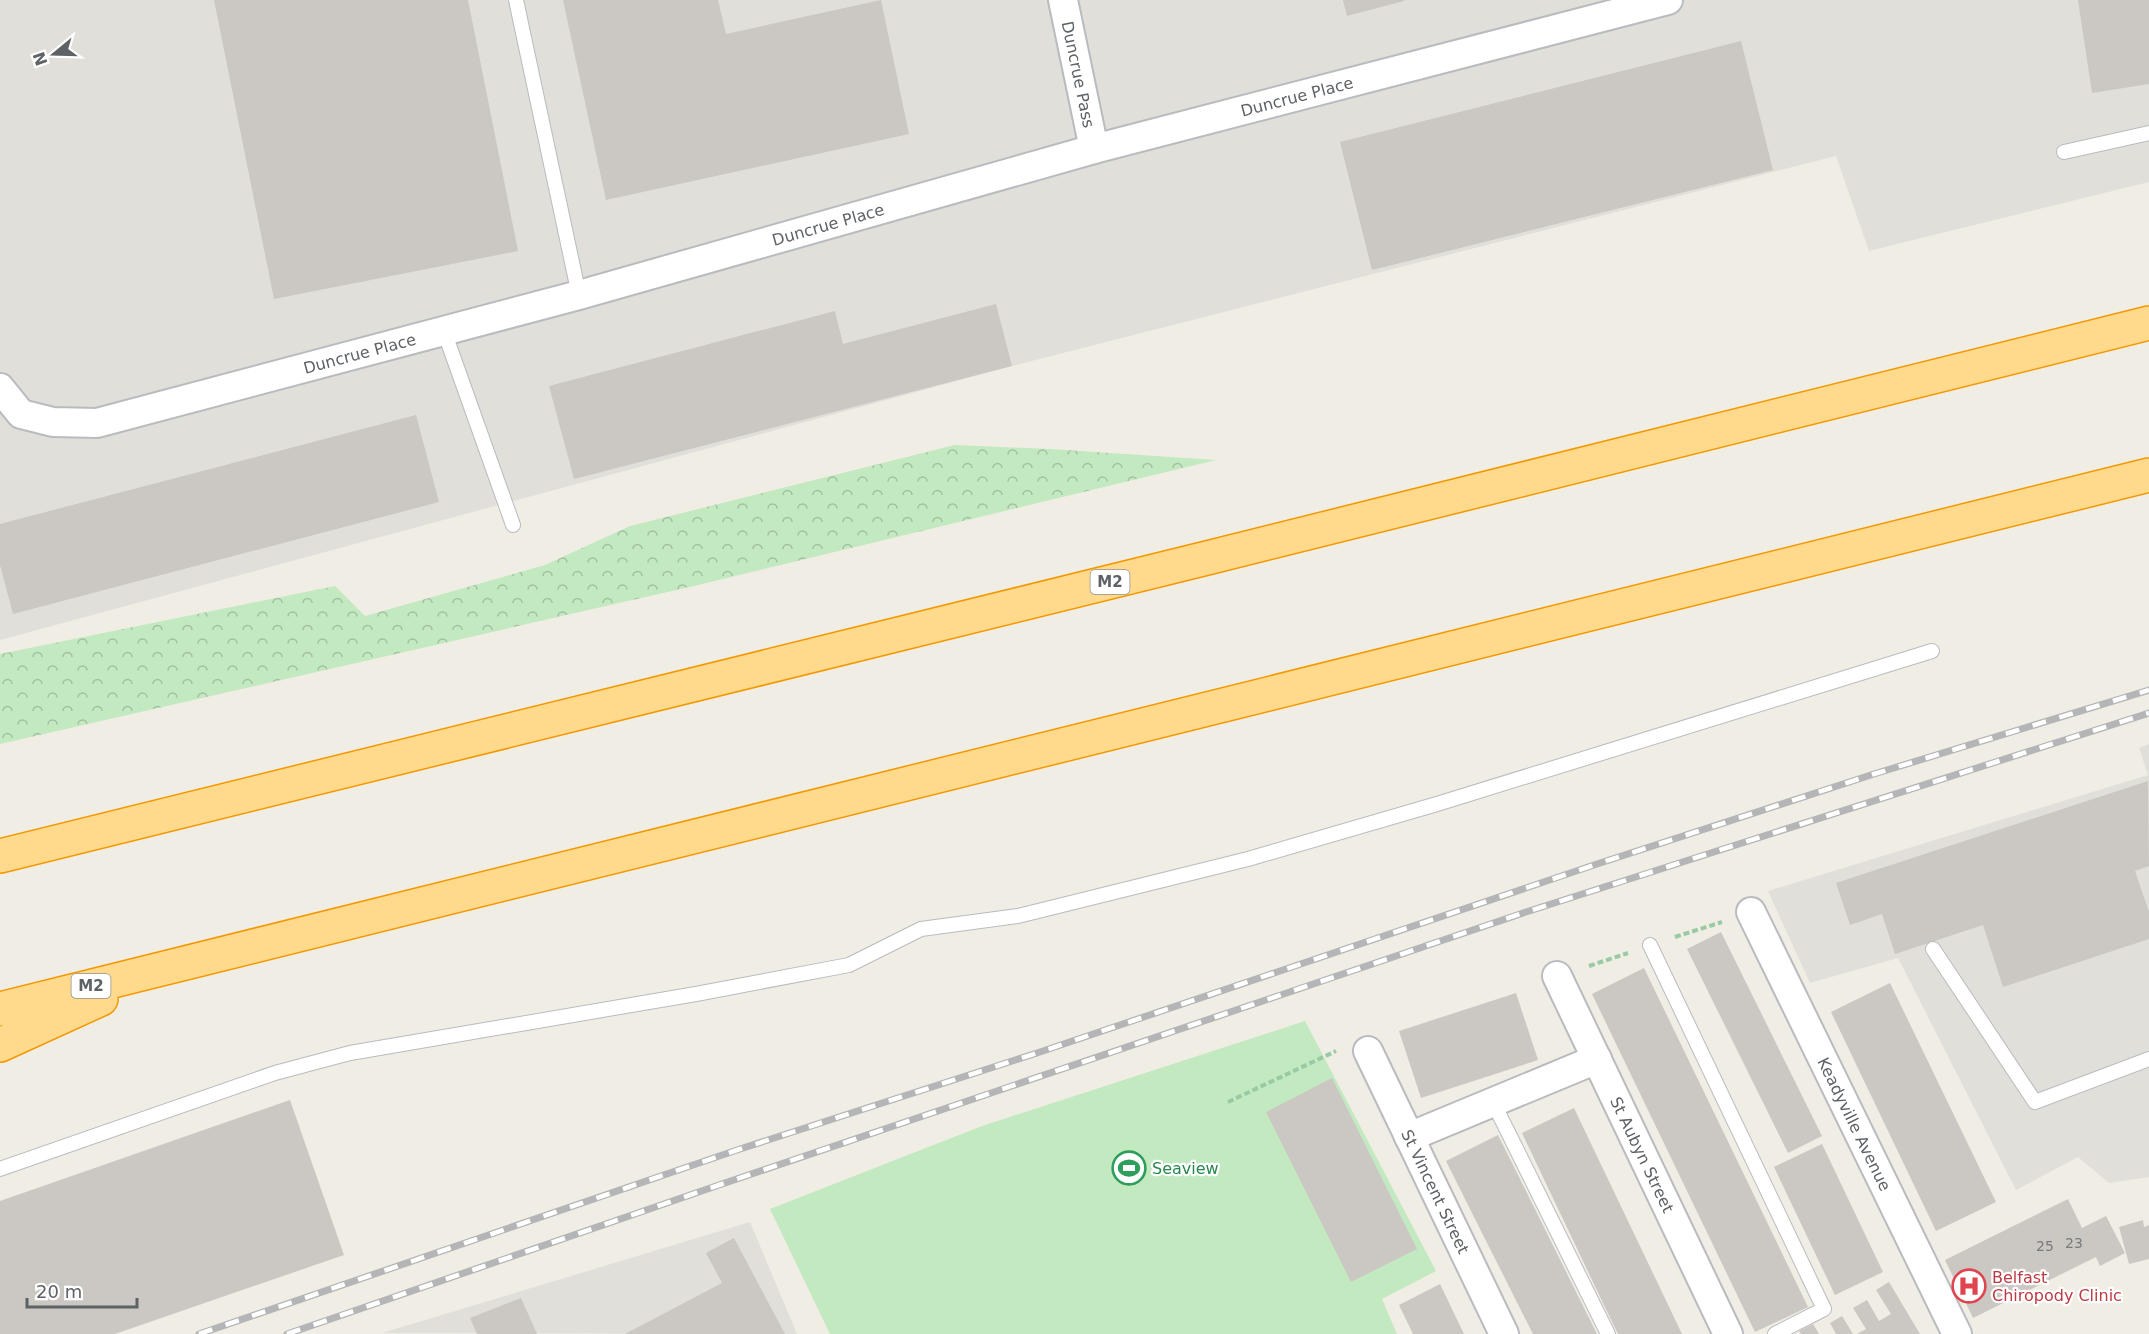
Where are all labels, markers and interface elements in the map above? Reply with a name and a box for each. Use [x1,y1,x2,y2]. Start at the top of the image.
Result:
street label: Duncrue Pass [1058,19,1099,129]
north arrow [24,24,84,84]
text: N [29,49,51,68]
street label: Duncrue Place [1239,73,1355,120]
street label: Duncrue Place [770,199,886,249]
street label: Duncrue Place [301,329,418,377]
road number: M2 [1090,570,1130,594]
road number: M2 [72,974,110,998]
street label: Keadyville Avenue [1814,1054,1895,1194]
street label: St Aubyn Street [1607,1094,1678,1216]
street label: St Vincent Street [1398,1126,1473,1257]
sports icon: Seaview [1111,1150,1147,1186]
place label: Seaview [1152,1159,1219,1178]
house number: 23 [2065,1235,2083,1251]
house number: 25 [2036,1238,2054,1254]
hospital icon: Belfast Chiropody Clinic [1951,1268,1987,1304]
place label: Belfast Chiropody Clinic [1992,1268,2122,1305]
scale bar [27,1271,136,1309]
text: 20 m [36,1281,82,1302]

